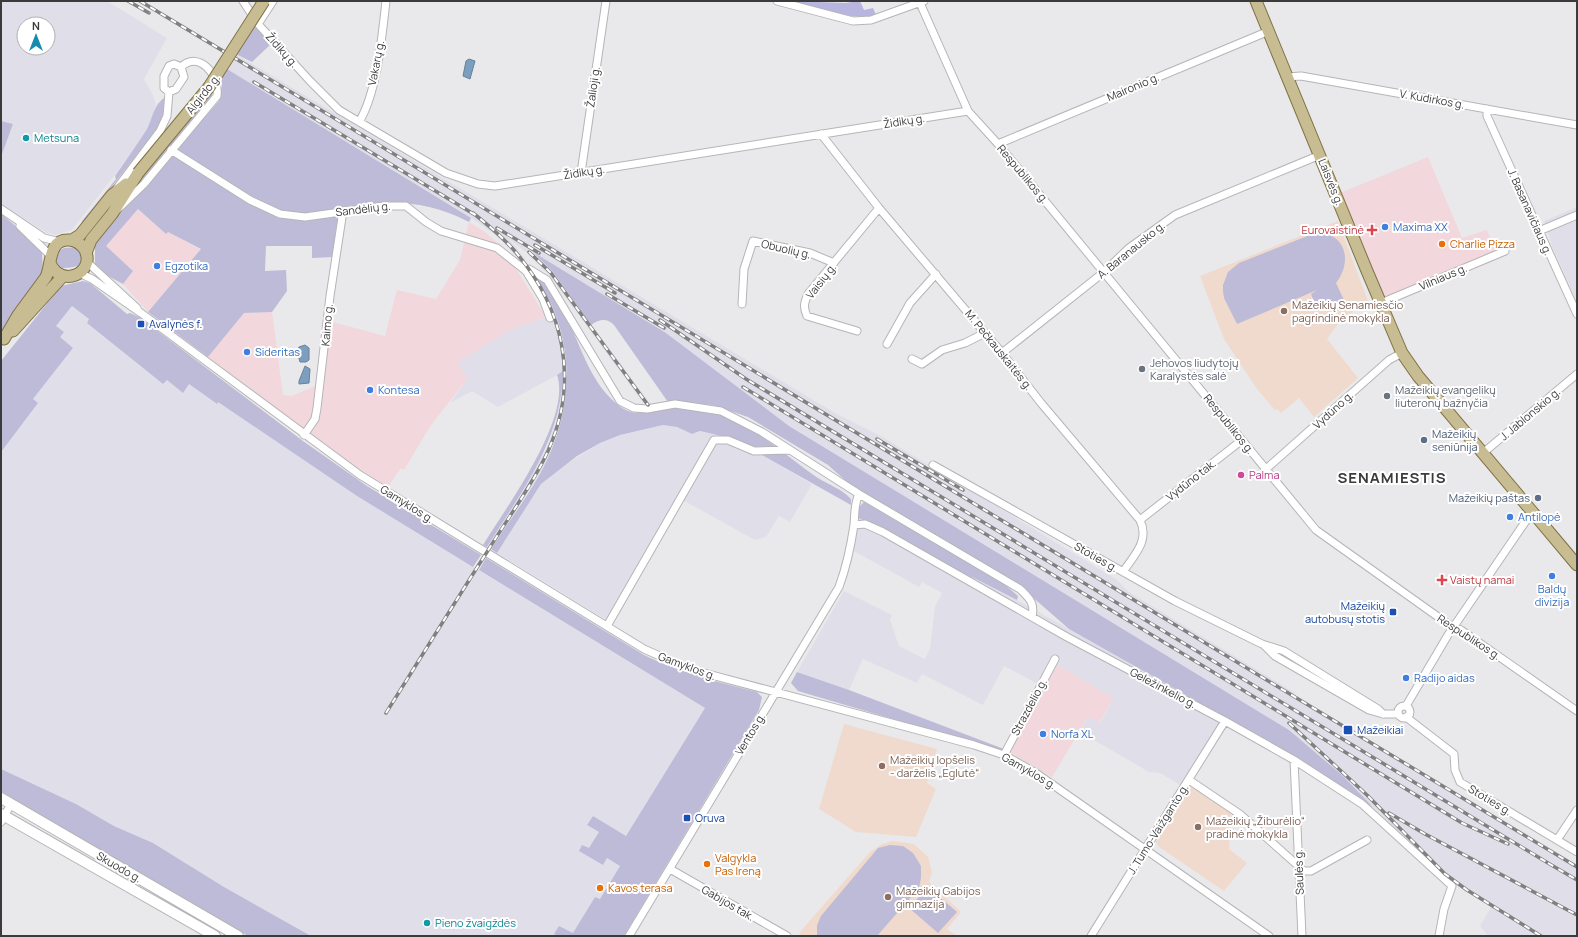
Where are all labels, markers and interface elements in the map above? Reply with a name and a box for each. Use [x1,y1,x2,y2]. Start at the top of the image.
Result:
north arrow [16,16,56,56]
text: N [32,18,40,33]
street label: Židikų g. [263,29,302,70]
street label: Vakarų g. [364,39,387,87]
street label: Žalioji g. [582,65,603,108]
street label: Maironio g. [1104,69,1161,104]
street label: Algirdo g. [182,71,223,117]
street label: V. Kudirkos g. [1398,85,1466,112]
street label: Židikų g. [882,110,926,131]
place label: Metsuna [34,130,79,145]
marker: Metsuna [21,133,31,143]
street label: Respublikos g. [994,141,1053,206]
street label: Laisvės g. [1315,156,1348,207]
street label: Židikų g. [562,161,606,182]
street label: J. Basanavičiaus g. [1505,166,1556,257]
street label: Sandėlių g. [334,198,391,219]
street label: A. Baranausko g. [1094,218,1168,282]
place label: Maxima XX [1393,219,1448,234]
place label: Eurovaistinė [1301,222,1365,237]
marker: Maxima XX [1380,222,1390,232]
marker: Eurovaistinė [1367,225,1377,235]
street label: Obuolių g. [760,236,812,262]
place label: Charlie Pizza [1450,236,1515,251]
marker: Charlie Pizza [1437,239,1447,249]
place label: Egzotika [165,258,208,273]
street label: Vaisių g. [802,260,839,302]
street label: Vilniaus g. [1417,260,1469,293]
marker: Egzotika [152,261,162,271]
place label: Mažeikių Senamiesčio pagrindinė mokykla [1292,297,1404,325]
street label: Kaimo g. [317,303,336,347]
street label: M. Pečkauskaitės g. [962,306,1037,393]
marker: Mažeikių Senamiesčio pagrindinė mokykla [1279,306,1289,316]
place label: Avalynės f. [149,316,202,331]
marker: Avalynės f. [136,319,146,329]
place label: Sideritas [255,344,300,359]
marker: Sideritas [242,347,252,357]
place label: Jehovos liudytojų Karalystės salė [1150,355,1239,383]
marker: Jehovos liudytojų Karalystės salė [1137,364,1147,374]
place label: Kontesa [378,382,420,397]
place label: Mažeikių evangelikų liuteronų bažnyčia [1395,382,1496,410]
street label: J. Jablonskio g. [1496,384,1563,443]
marker: Kontesa [365,385,375,395]
street label: Vydūno g. [1309,387,1356,432]
street label: Respublikos g. [1201,391,1258,457]
marker: Mažeikių evangelikų liuteronų bažnyčia [1382,391,1392,401]
place label: Mažeikių seniūnija [1432,426,1478,454]
marker: Mažeikių seniūnija [1419,435,1429,445]
street label: Vydūno tak. [1163,455,1219,504]
place label: Palma [1249,467,1280,482]
district label: SENAMIESTIS [1337,467,1447,488]
marker: Palma [1236,470,1246,480]
street label: Gamyklos g. [378,481,437,526]
place label: Mažeikių paštas [1449,490,1530,505]
marker: Mažeikių paštas [1533,493,1543,503]
place label: Antilopė [1518,509,1561,524]
marker: Antilopė [1505,512,1515,522]
street label: Stoties g. [1072,538,1121,575]
marker: Baldų divizija [1547,571,1557,581]
place label: Vaistų namai [1450,572,1514,587]
marker: Vaistų namai [1437,575,1447,585]
place label: Baldų divizija [1535,581,1569,609]
place label: Mažeikių autobusų stotis [1305,598,1385,626]
marker: Mažeikių autobusų stotis [1388,607,1398,617]
street label: Respublikos g. [1435,610,1504,663]
street label: Gamyklos g. [656,648,718,683]
street label: Geležinkelio g. [1127,664,1199,711]
place label: Radijo aidas [1414,670,1475,685]
marker: Radijo aidas [1401,673,1411,683]
street label: Strazdelio g. [1007,676,1050,738]
street label: Ventos g. [731,710,768,758]
place label: Mažeikiai [1357,722,1403,737]
marker: Mažeikiai [1342,724,1354,736]
place label: Norfa XL [1051,726,1094,741]
marker: Norfa XL [1038,729,1048,739]
street label: Gamyklos g. [999,749,1059,792]
place label: Mažeikių lopšelis - darželis „Eglutė“ [890,752,979,780]
marker: Mažeikių lopšelis - darželis „Eglutė“ [877,761,887,771]
street label: J. Tumo-Vaižganto g. [1124,781,1191,877]
street label: Stoties g. [1466,781,1515,818]
place label: Oruva [695,810,725,825]
marker: Oruva [682,813,692,823]
place label: Mažeikių „Žiburėlio“ pradinė mokykla [1206,813,1305,841]
marker: Mažeikių „Žiburėlio“ pradinė mokykla [1193,822,1203,832]
street label: Skuodo g. [94,848,145,886]
street label: Saulės g. [1290,849,1307,895]
place label: Valgykla Pas Ireną [715,850,761,878]
marker: Valgykla Pas Ireną [702,859,712,869]
place label: Kavos terasa [608,880,673,895]
street label: Gabijos tak. [699,881,758,924]
marker: Kavos terasa [595,883,605,893]
place label: Mažeikių Gabijos gimnazija [896,883,981,911]
marker: Mažeikių Gabijos gimnazija [883,892,893,902]
place label: Pieno žvaigždės [435,915,516,930]
marker: Pieno žvaigždės [422,918,432,928]

